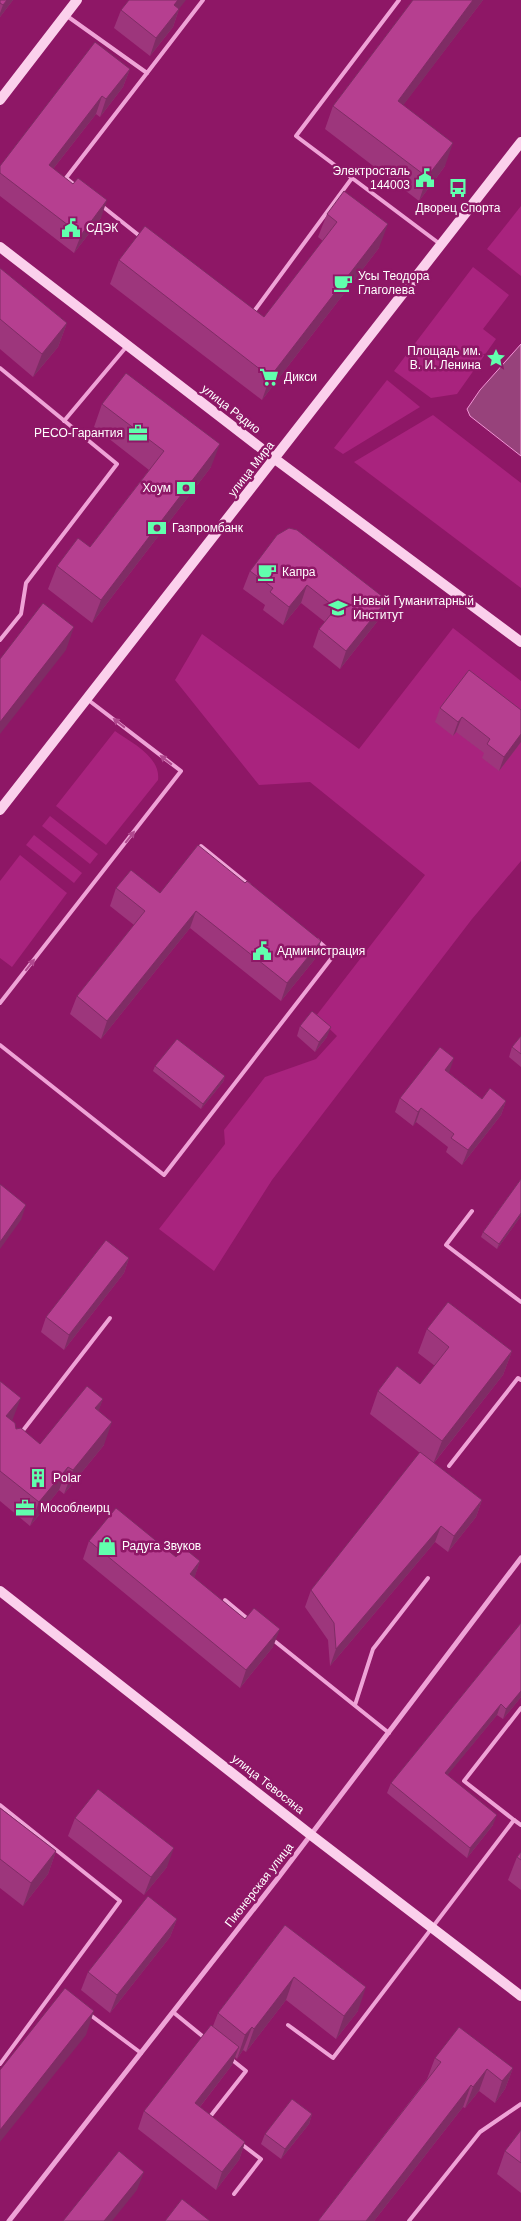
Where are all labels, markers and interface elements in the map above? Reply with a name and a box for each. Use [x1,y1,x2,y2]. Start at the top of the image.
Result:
place label: Электросталь 144003 [333,164,410,192]
public building icon: Электросталь 144003 [414,167,436,189]
bus stop icon: Дворец Спорта [447,177,469,199]
place label: Дворец Спорта [416,201,501,215]
public building icon: СДЭК [60,217,82,239]
place label: СДЭК [86,221,118,235]
place label: Усы Теодора Глаголева [358,269,430,297]
cafe icon: Усы Теодора Глаголева [332,272,354,294]
place label: Площадь им. В. И. Ленина [407,344,481,372]
place icon: Площадь им. В. И. Ленина [485,347,507,369]
supermarket icon: Дикси [258,366,280,388]
place label: Дикси [284,370,317,384]
street label: улица Радио [199,382,264,437]
office icon: РЕСО-Гарантия [127,422,149,444]
place label: РЕСО-Гарантия [34,426,123,440]
street label: улица Мира [225,438,277,499]
bank icon: Хоум [175,477,197,499]
place label: Хоум [142,481,171,495]
bank icon: Газпромбанк [146,517,168,539]
place label: Газпромбанк [172,521,244,535]
cafe icon: Капра [256,561,278,583]
place label: Капра [282,565,316,579]
place label: Новый Гуманитарный Институт [353,594,474,622]
school or university icon: Новый Гуманитарный Институт [327,597,349,619]
one-way arrow [113,718,126,729]
one-way arrow [160,754,173,765]
one-way arrow [125,831,136,844]
public building icon: Администрация [251,940,273,962]
place label: Администрация [277,944,365,958]
one-way arrow [25,959,36,972]
building icon: Polar [27,1467,49,1489]
place label: Polar [53,1471,81,1485]
office icon: Мособлеирц [14,1497,36,1519]
place label: Мособлеирц [40,1501,110,1515]
shop icon: Радуга Звуков [96,1535,118,1557]
place label: Радуга Звуков [122,1539,201,1553]
street label: улица Тевосяна [229,1751,307,1817]
street label: Пионерская улица [222,1840,296,1930]

